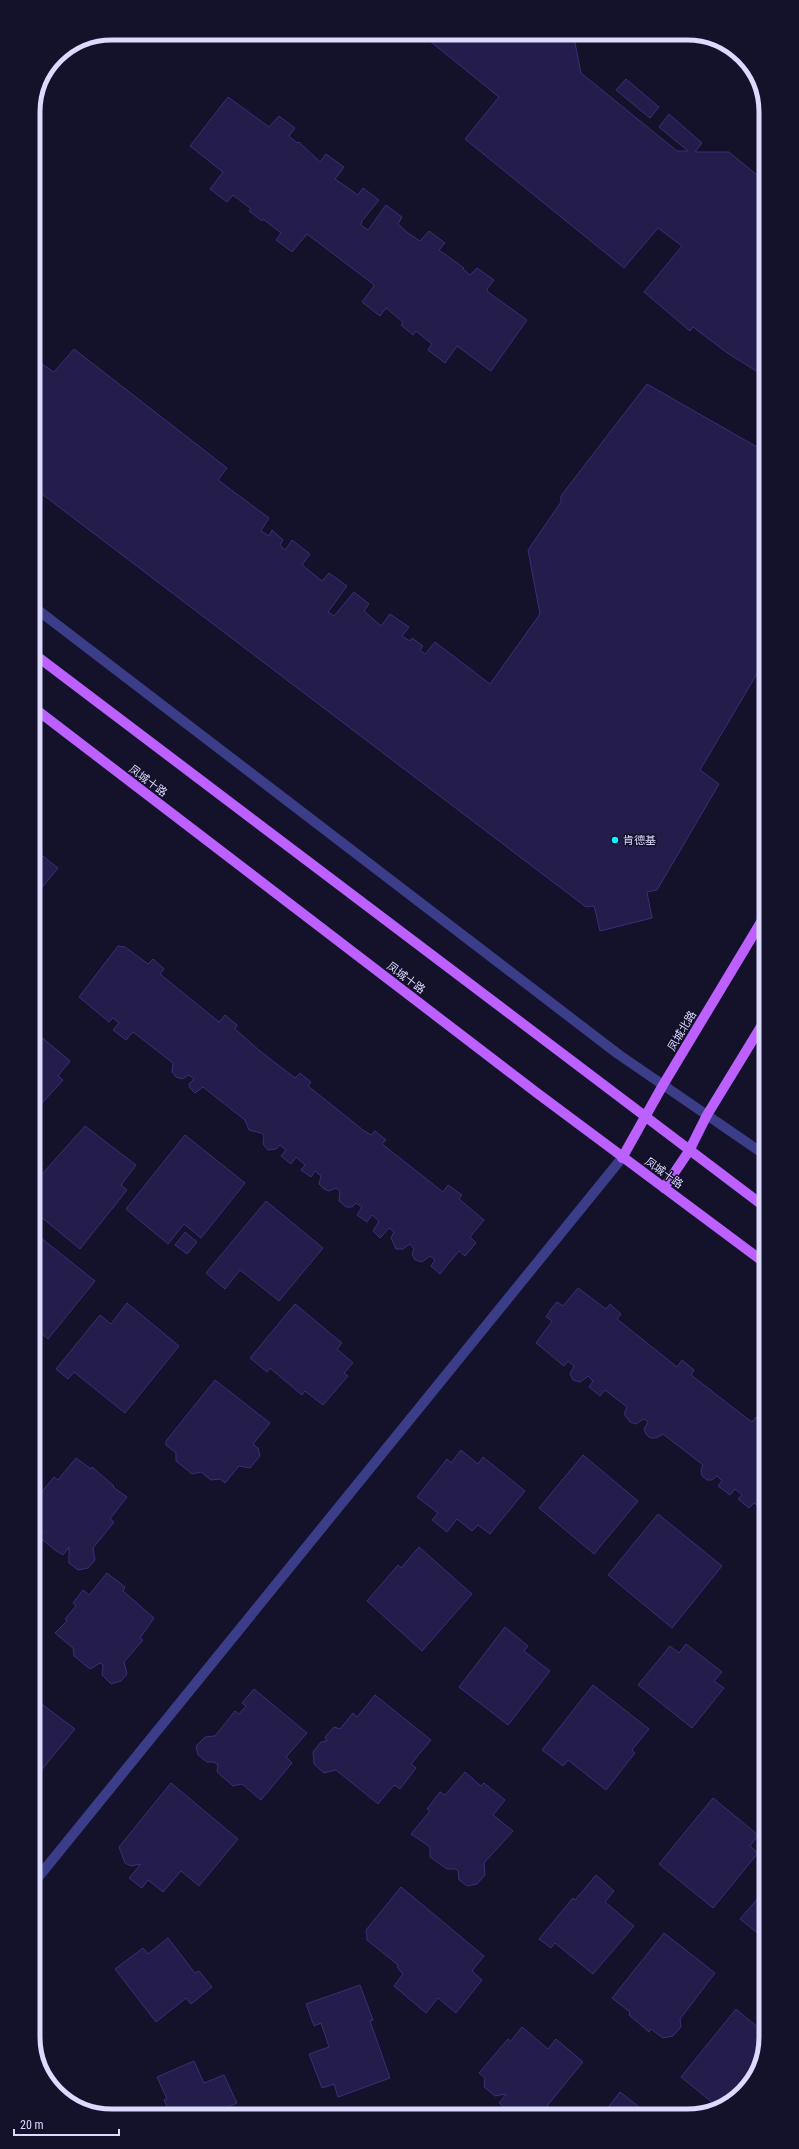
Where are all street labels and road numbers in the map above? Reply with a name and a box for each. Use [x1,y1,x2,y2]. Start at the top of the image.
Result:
street label: 凤城十路 [127,763,169,799]
street label: 凤城十路 [385,960,427,996]
street label: 凤城北路 [665,1009,699,1053]
street label: 凤城十路 [642,1155,686,1191]

